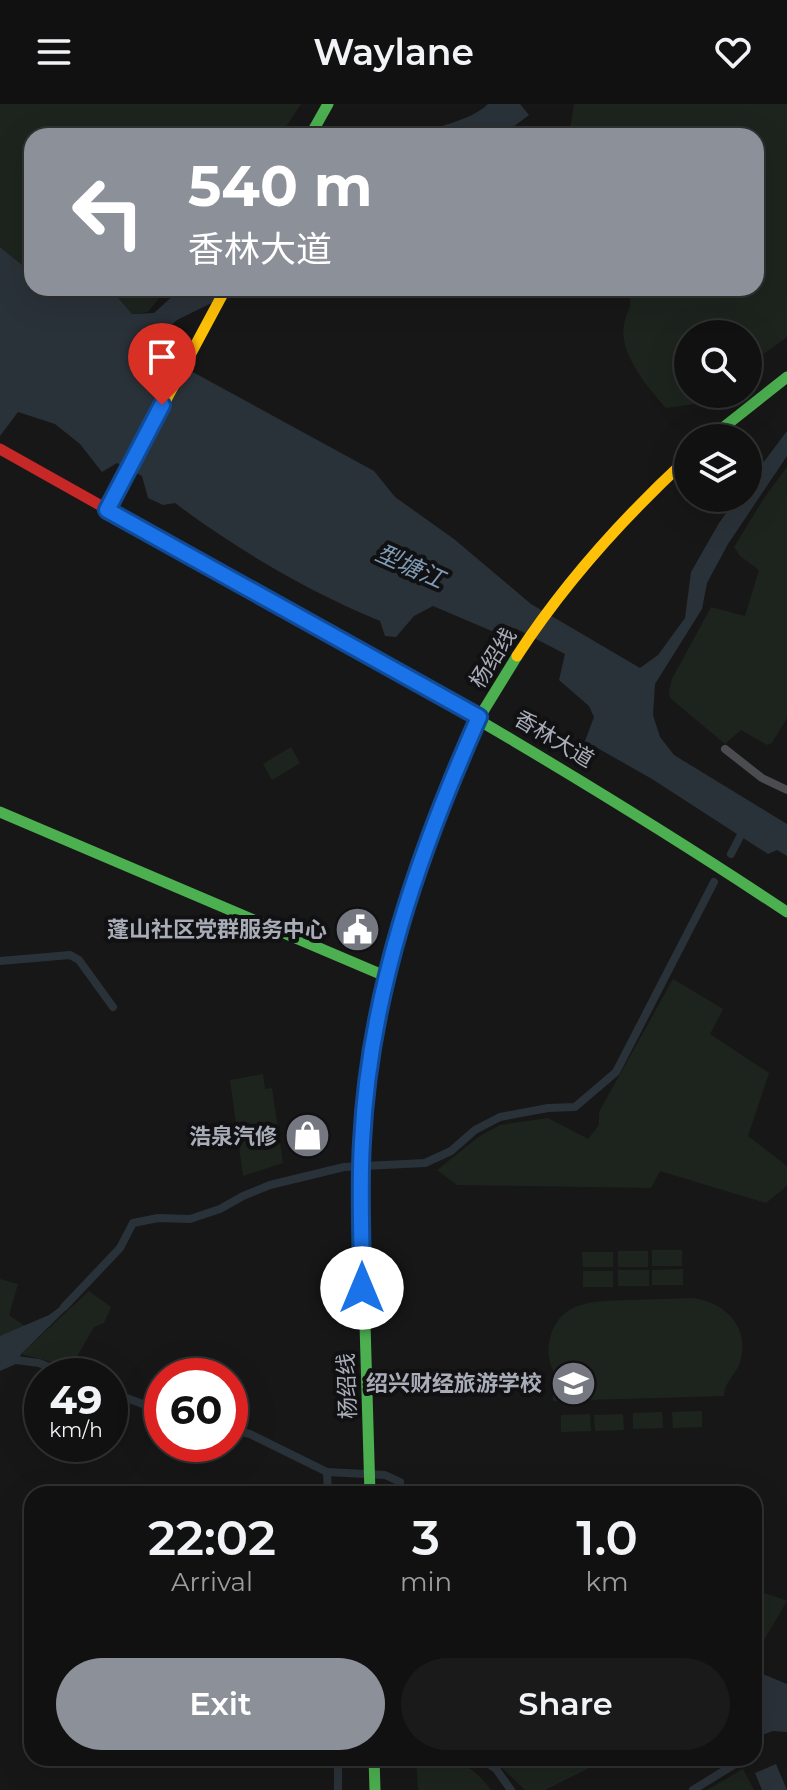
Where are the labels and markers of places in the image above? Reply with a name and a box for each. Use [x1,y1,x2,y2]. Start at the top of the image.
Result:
pin [128,323,196,405]
public building icon: 蓬山社区党群服务中心 [334,905,382,953]
place label: 蓬山社区党群服务中心 [107,916,327,943]
shop icon: 浩泉汽修 [284,1112,332,1160]
place label: 浩泉汽修 [189,1123,277,1150]
school or university icon: 绍兴财经旅游学校 [549,1359,597,1407]
place label: 绍兴财经旅游学校 [366,1370,542,1397]

